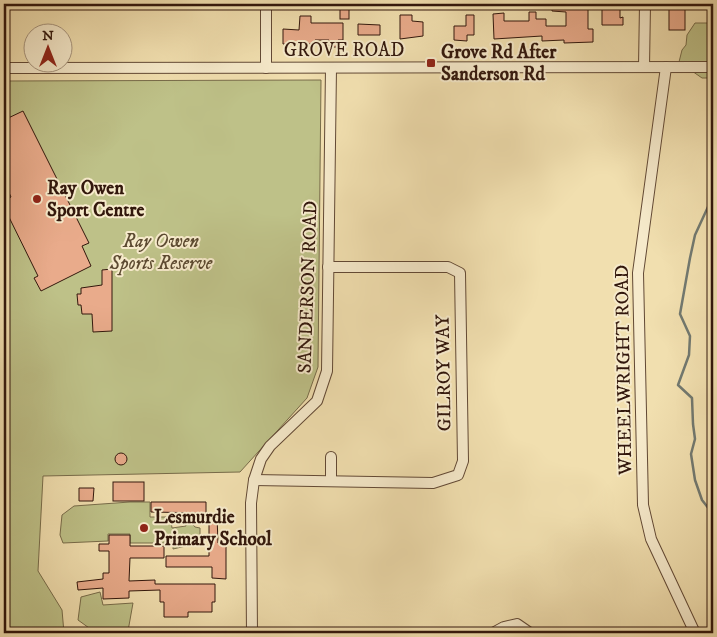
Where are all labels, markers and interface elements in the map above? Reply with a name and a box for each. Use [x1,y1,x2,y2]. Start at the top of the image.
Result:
north arrow [22,22,72,72]
text: N [42,27,54,45]
street label: GROVE ROAD [284,39,404,62]
place label: Grove Rd After Sanderson Rd [441,41,557,86]
marker: Grove Rd After Sanderson Rd [425,57,437,69]
place label: Ray Owen Sport Centre [47,177,144,222]
marker: Ray Owen Sport Centre [31,193,43,205]
street label: SANDERSON ROAD [293,200,323,374]
park label: Ray Owen Sports Reserve [109,230,213,276]
street label: WHEELWRIGHT ROAD [611,265,637,476]
street label: GILROY WAY [431,313,457,432]
place label: Lesmurdie Primary School [154,506,272,551]
marker: Lesmurdie Primary School [138,522,150,534]

